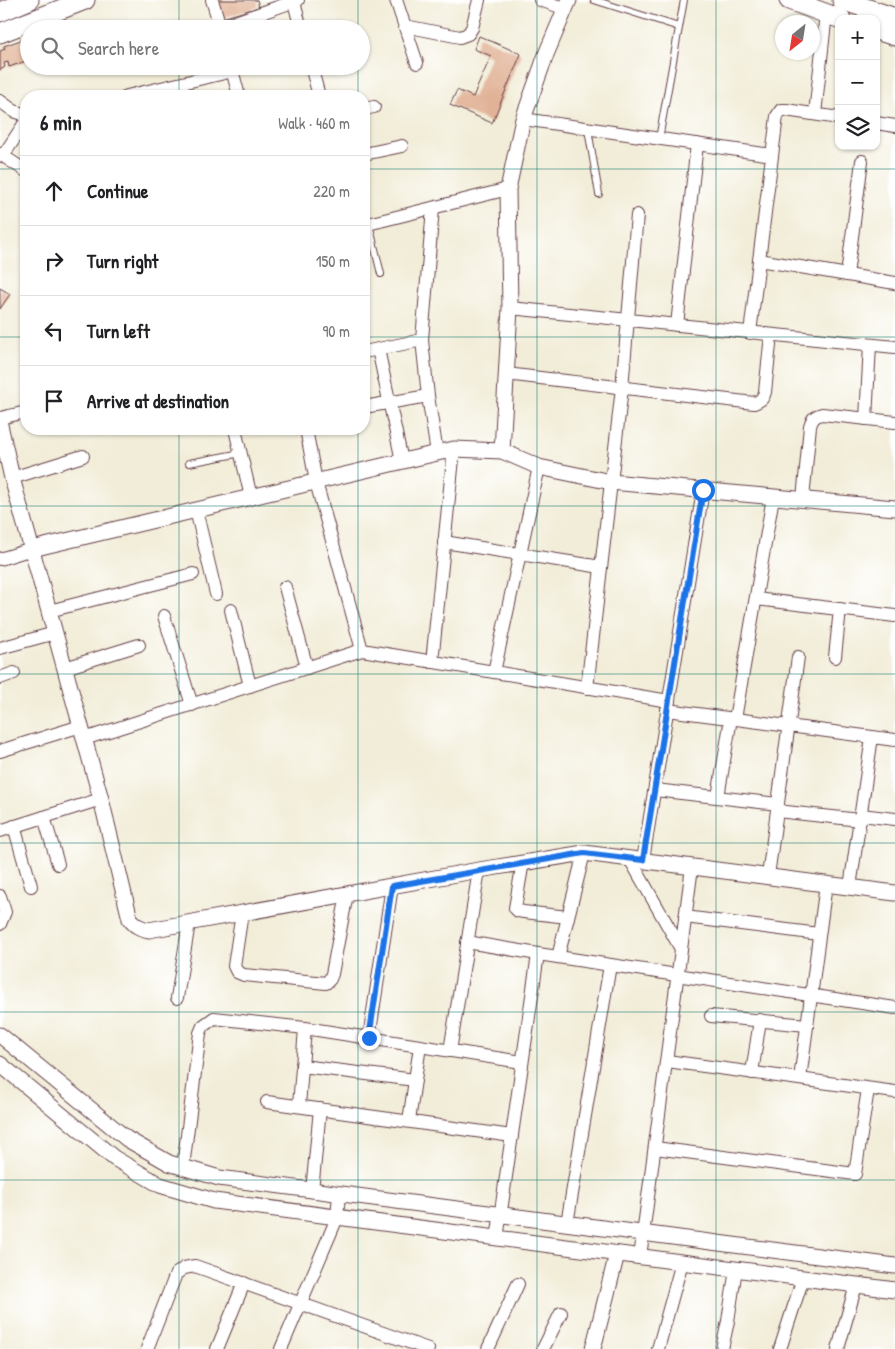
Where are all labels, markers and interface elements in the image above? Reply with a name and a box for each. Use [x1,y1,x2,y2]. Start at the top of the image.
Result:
north arrow [775,15,820,60]
map controls [835,15,880,150]
button: + [835,15,880,60]
search box [20,20,370,75]
icon: search [38,34,66,62]
text: Search here [78,35,159,61]
button: − [835,60,880,105]
button: layers [835,105,880,150]
text: 6 min [40,108,82,137]
text: Walk · 460 m [278,112,350,134]
icon: ahead [40,177,68,205]
text: Continue [87,178,148,204]
text: 220 m [313,180,350,202]
icon: right [40,247,68,275]
text: Turn right [87,248,158,274]
text: 150 m [316,250,350,272]
icon: left [40,317,68,345]
text: Turn left [87,318,150,344]
text: 90 m [322,320,350,342]
icon: arrive [40,387,68,415]
text: Arrive at destination [87,388,229,414]
route start [692,479,715,502]
route end [358,1027,381,1050]

